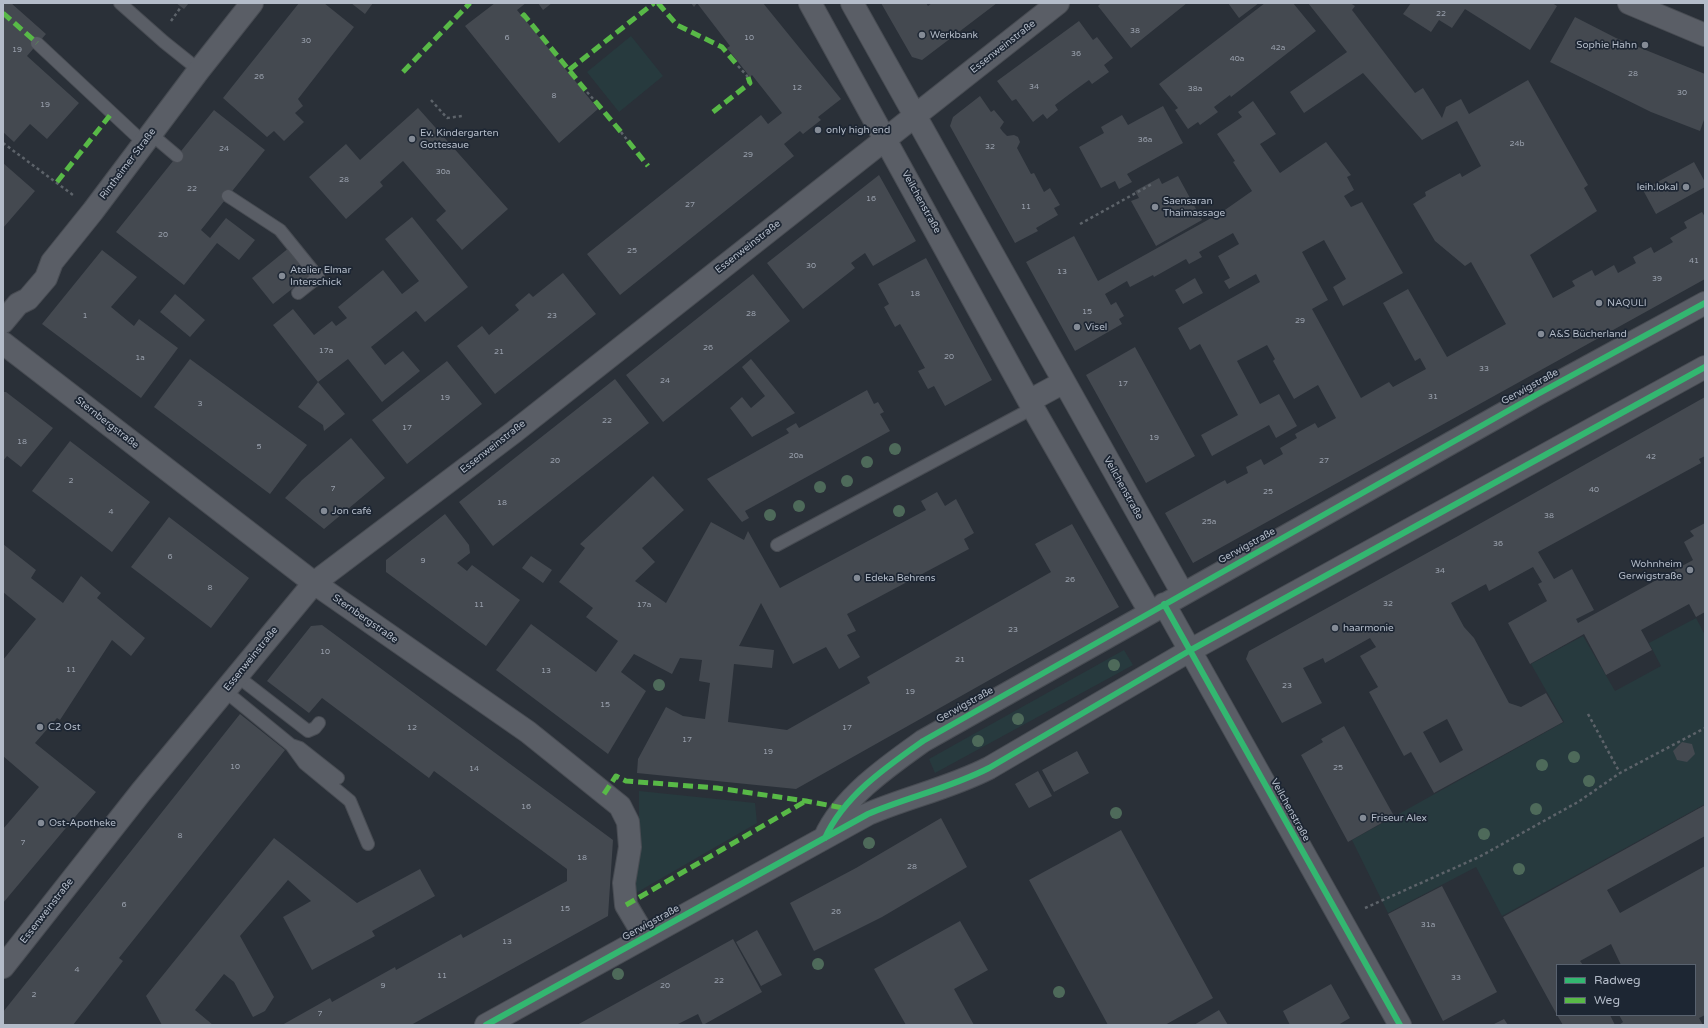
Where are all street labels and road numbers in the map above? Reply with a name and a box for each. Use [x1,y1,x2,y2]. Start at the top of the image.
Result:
street label: Essenweinstraße [968,18,1038,76]
street label: Rintheimer Straße [97,126,159,202]
street label: Veilchenstraße [899,168,943,236]
street label: Essenweinstraße [713,218,783,276]
street label: Gerwigstraße [1499,366,1561,408]
street label: Sternbergstraße [73,395,141,451]
street label: Essenweinstraße [458,418,528,476]
street label: Veilchenstraße [1101,454,1145,522]
street label: Gerwigstraße [1216,525,1278,567]
street label: Sternbergstraße [330,592,400,646]
street label: Essenweinstraße [221,624,281,694]
street label: Gerwigstraße [934,684,996,726]
street label: Veilchenstraße [1268,776,1312,844]
street label: Essenweinstraße [18,876,76,946]
street label: Gerwigstraße [620,902,682,944]

